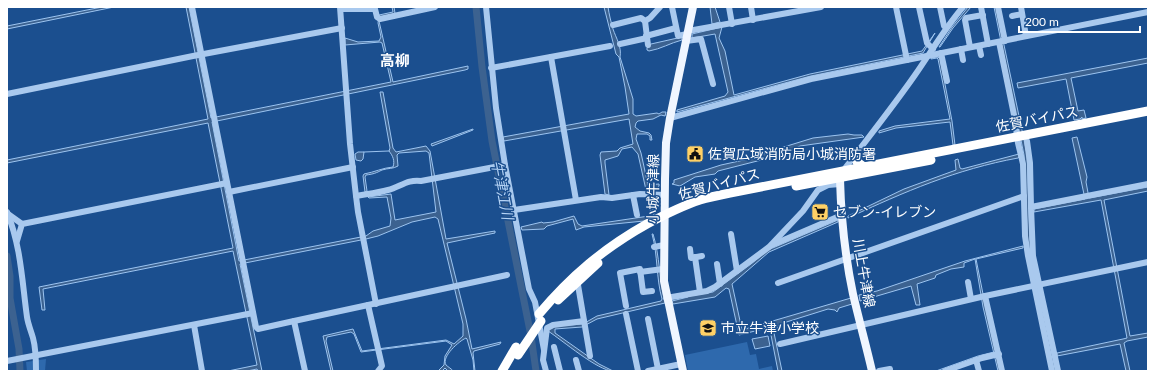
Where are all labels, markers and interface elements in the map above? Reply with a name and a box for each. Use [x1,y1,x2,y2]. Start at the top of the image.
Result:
scale bar [1019,8,1140,34]
text: 200 m [1025,14,1059,29]
district label: 高柳 [380,51,410,69]
street label: 佐賀バイパス [994,102,1080,135]
public building icon: 佐賀広域消防局小城消防署 [685,144,705,164]
place label: 佐賀広域消防局小城消防署 [708,145,876,162]
street label: 小城牛津線 [643,154,662,224]
water label: 牛津江川 [488,159,518,223]
street label: 佐賀バイパス [676,164,762,203]
supermarket icon: セブン-イレブン [810,202,830,222]
place label: セブン-イレブン [833,203,936,220]
street label: 川上牛津線 [850,237,879,309]
school or university icon: 市立牛津小学校 [698,318,718,338]
place label: 市立牛津小学校 [721,319,819,336]

